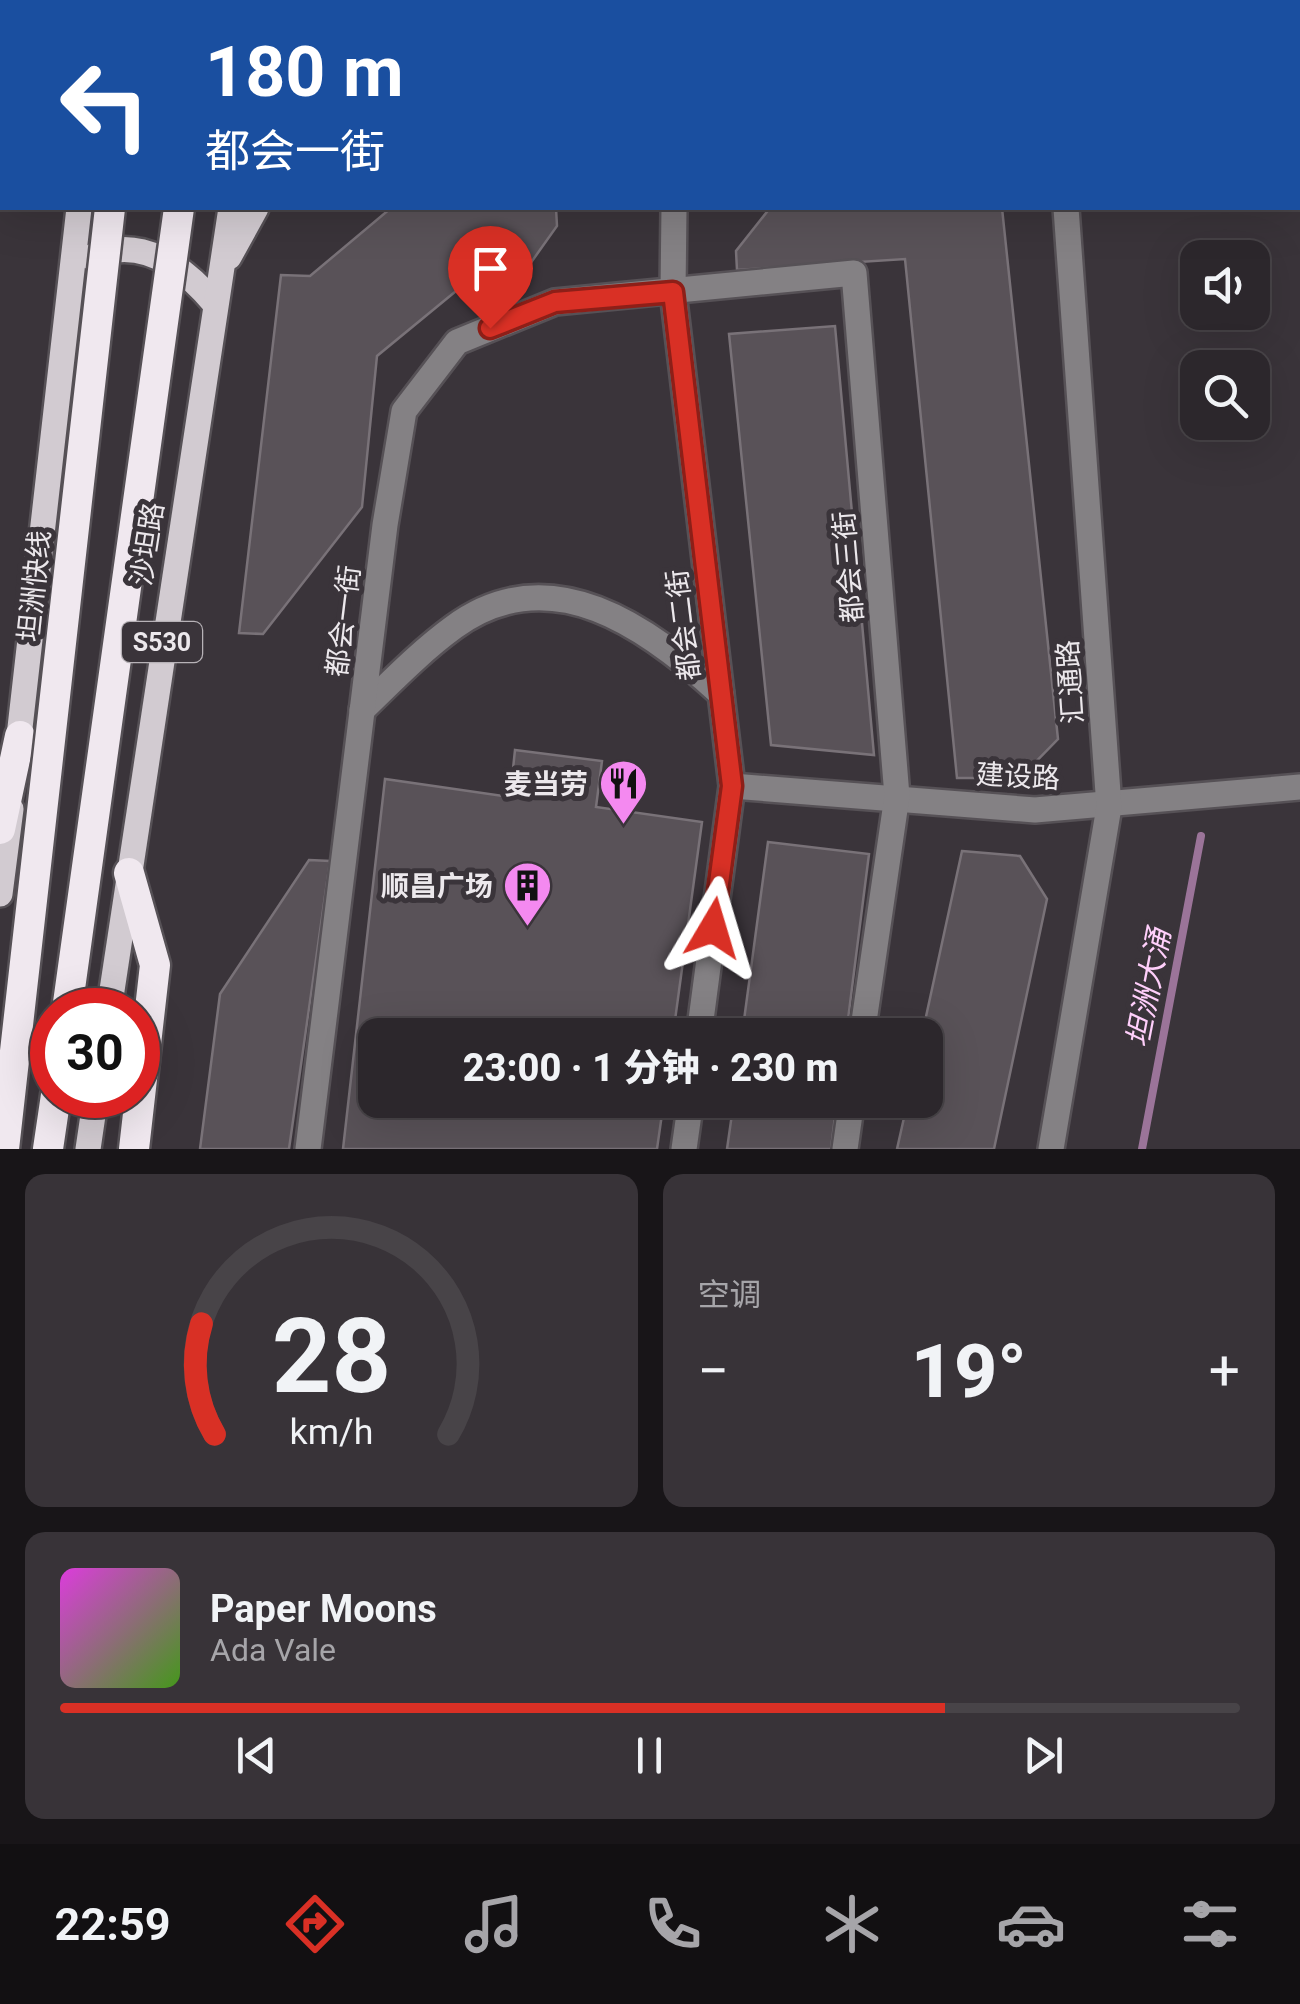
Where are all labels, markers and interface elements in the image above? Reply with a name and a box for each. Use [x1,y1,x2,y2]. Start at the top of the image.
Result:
text: 180 m [205,31,404,113]
icon: left [40,40,170,170]
text: 都会一街 [205,125,385,178]
pin [448,226,533,329]
map controls [1180,240,1270,440]
button: sound [1180,240,1270,330]
icon: arrive [463,241,518,296]
button: search [1180,350,1270,440]
street label: 沙坦路 [125,500,170,588]
street label: 都会三街 [827,510,870,624]
street label: 坦洲快线 [12,529,57,643]
street label: 都会一街 [320,563,367,679]
street label: 都会二街 [660,567,707,683]
road number: S530 [122,622,202,662]
street label: 汇通路 [1051,639,1090,725]
restaurant icon: 麦当劳 [597,758,649,826]
street label: 建设路 [975,758,1061,795]
place label: 麦当劳 [504,768,588,801]
building icon: 顺昌广场 [502,860,554,928]
place label: 顺昌广场 [381,870,493,903]
position arrow [661,876,765,980]
water label: 坦洲大涌 [1120,923,1178,1050]
speed limit sign: 30 [30,988,160,1118]
text: 23:00 · 1 分钟 · 230 m [463,1046,838,1090]
text: 空调 [698,1276,762,1314]
text: 28 [272,1296,391,1417]
text: 19° [911,1327,1027,1415]
text: − [698,1339,729,1403]
text: + [1209,1339,1240,1403]
text: km/h [289,1411,373,1453]
text: Paper Moons [210,1587,437,1631]
text: Ada Vale [210,1631,336,1669]
icon: previous [229,1728,284,1783]
icon: pause [622,1728,677,1783]
icon: next [1016,1728,1071,1783]
icon: directions [280,1889,350,1959]
icon: music [459,1889,529,1959]
icon: phone [638,1889,708,1959]
icon: climate [817,1889,887,1959]
icon: car [996,1889,1066,1959]
icon: filters [1175,1889,1245,1959]
text: 22:59 [55,1898,171,1951]

